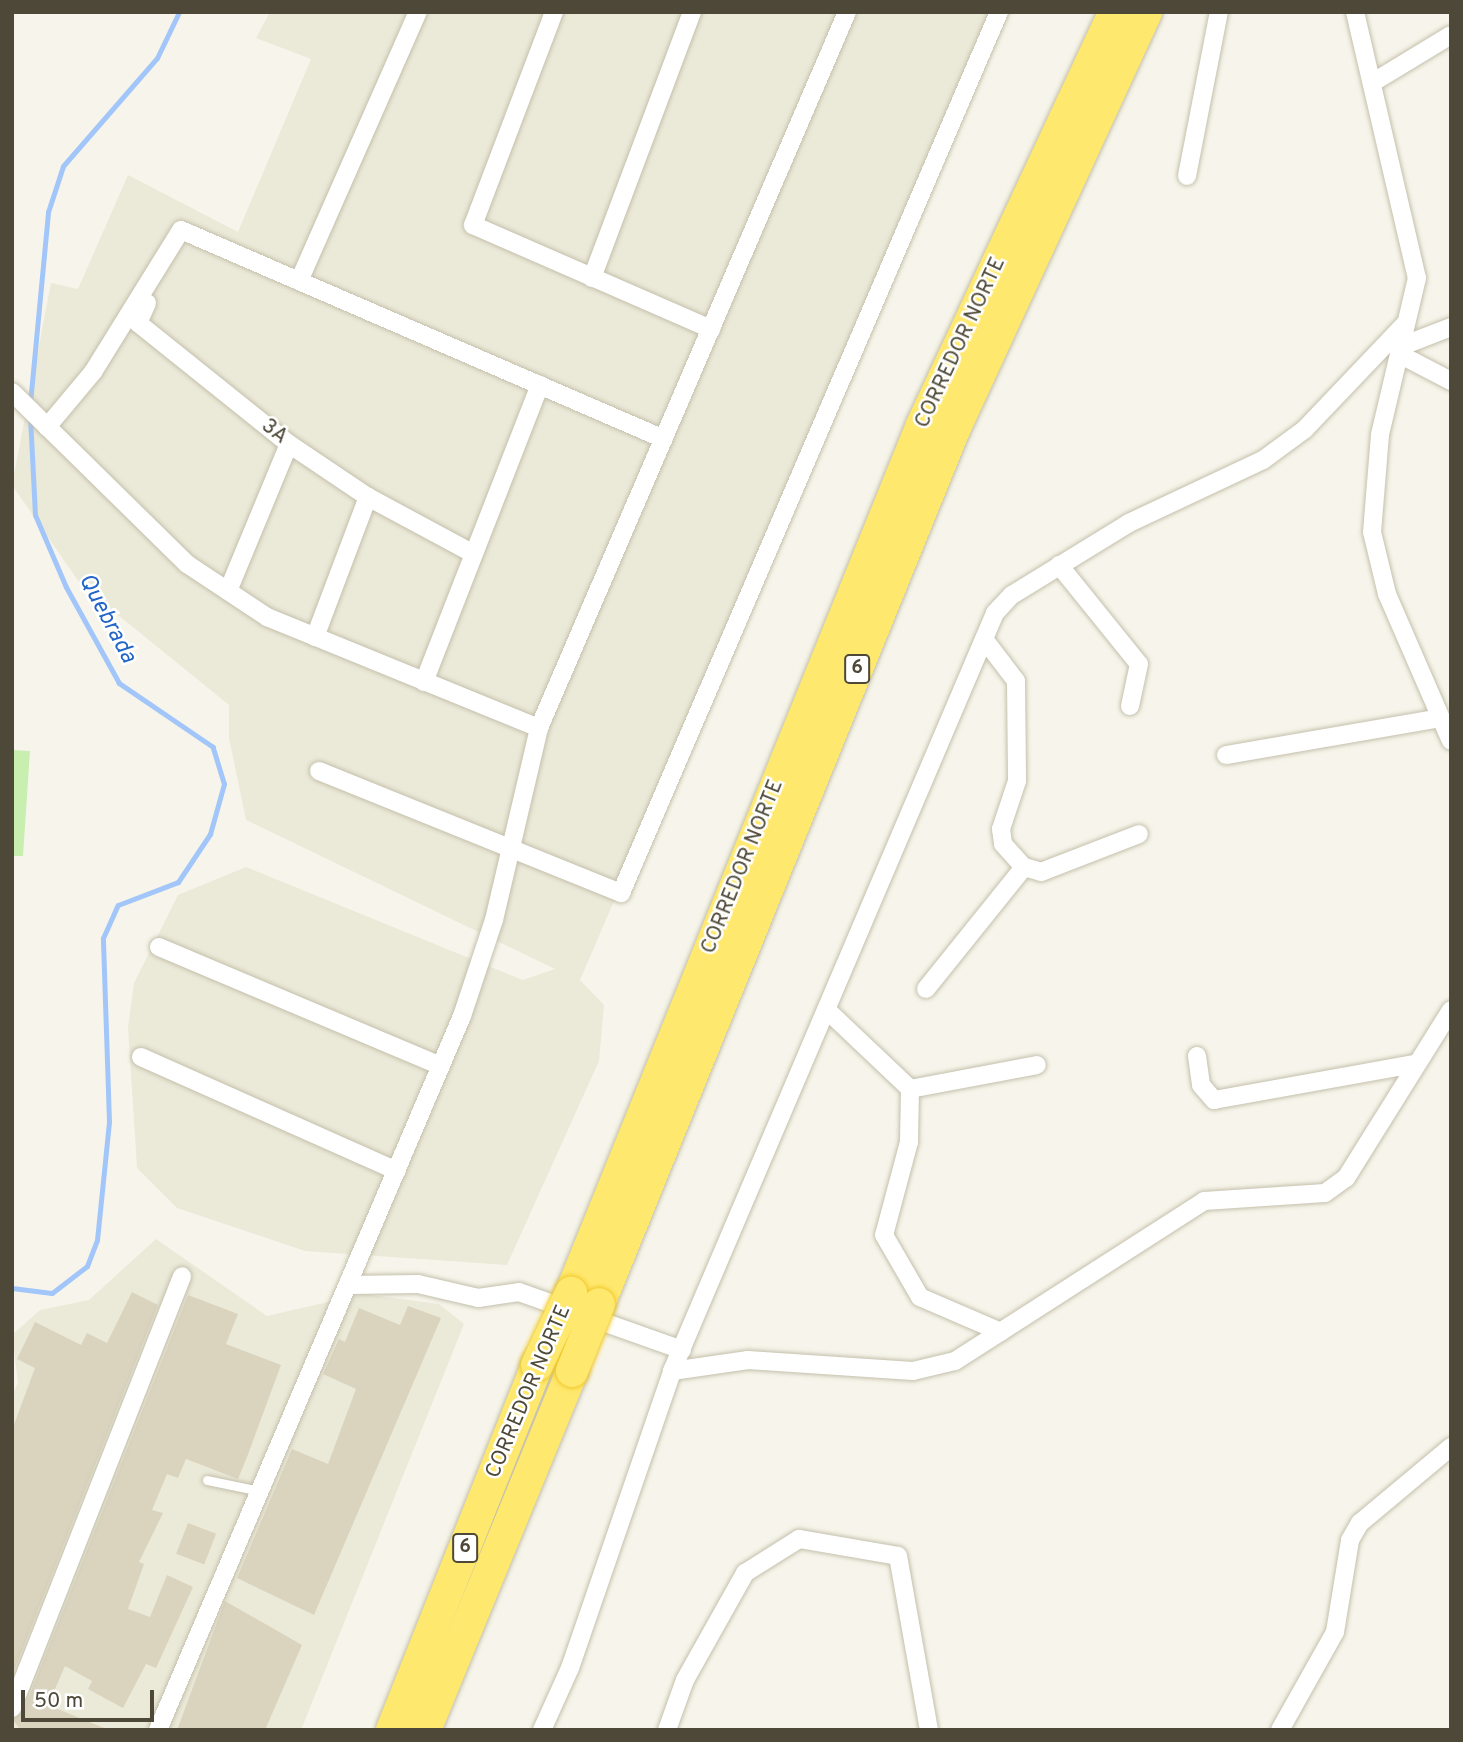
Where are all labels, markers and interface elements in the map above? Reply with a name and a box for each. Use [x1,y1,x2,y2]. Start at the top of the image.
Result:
street label: CORREDOR NORTE [910,254,1012,432]
street label: 3A [256,414,292,450]
water label: Quebrada [71,570,141,668]
road number: 6 [843,654,871,684]
street label: CORREDOR NORTE [697,776,789,958]
street label: CORREDOR NORTE [481,1302,577,1482]
road number: 6 [451,1532,479,1564]
scale bar [24,1676,158,1720]
text: 50 m [34,1688,83,1715]

